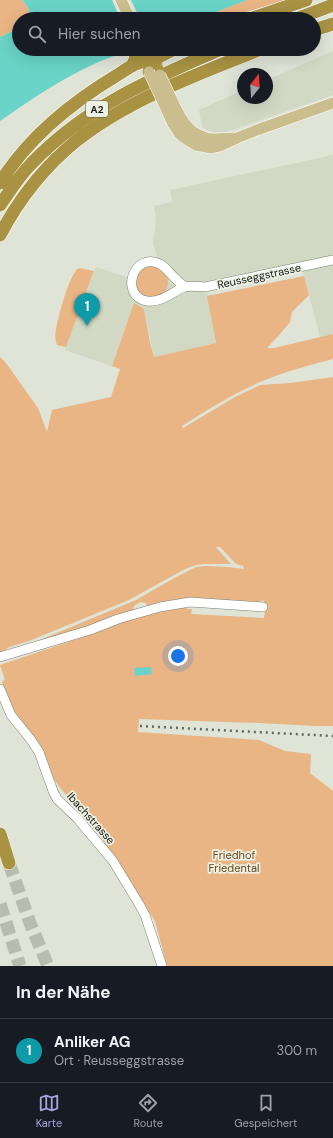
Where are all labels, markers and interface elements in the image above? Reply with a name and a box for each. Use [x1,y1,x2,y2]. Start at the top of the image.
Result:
search box [12,12,321,56]
icon: search [26,23,48,45]
text: Hier suchen [58,24,140,44]
north arrow [237,68,273,104]
road number: A2 [86,101,108,117]
street label: Reusseggstrasse [216,260,302,292]
pin: 1 [74,293,100,326]
your location [168,646,188,666]
street label: Ibachstrasse [64,789,118,847]
park label: Friedhof Friedental [208,848,260,875]
text: In der Nähe [16,981,111,1003]
text: Anliker AG [54,1032,130,1052]
text: 1 [27,1042,31,1059]
text: 300 m [276,1042,317,1059]
text: Ort · Reusseggstrasse [54,1052,184,1069]
tab: Karte [36,1092,62,1130]
tab: Route [134,1092,163,1130]
tab: Gespeichert [234,1092,297,1130]

